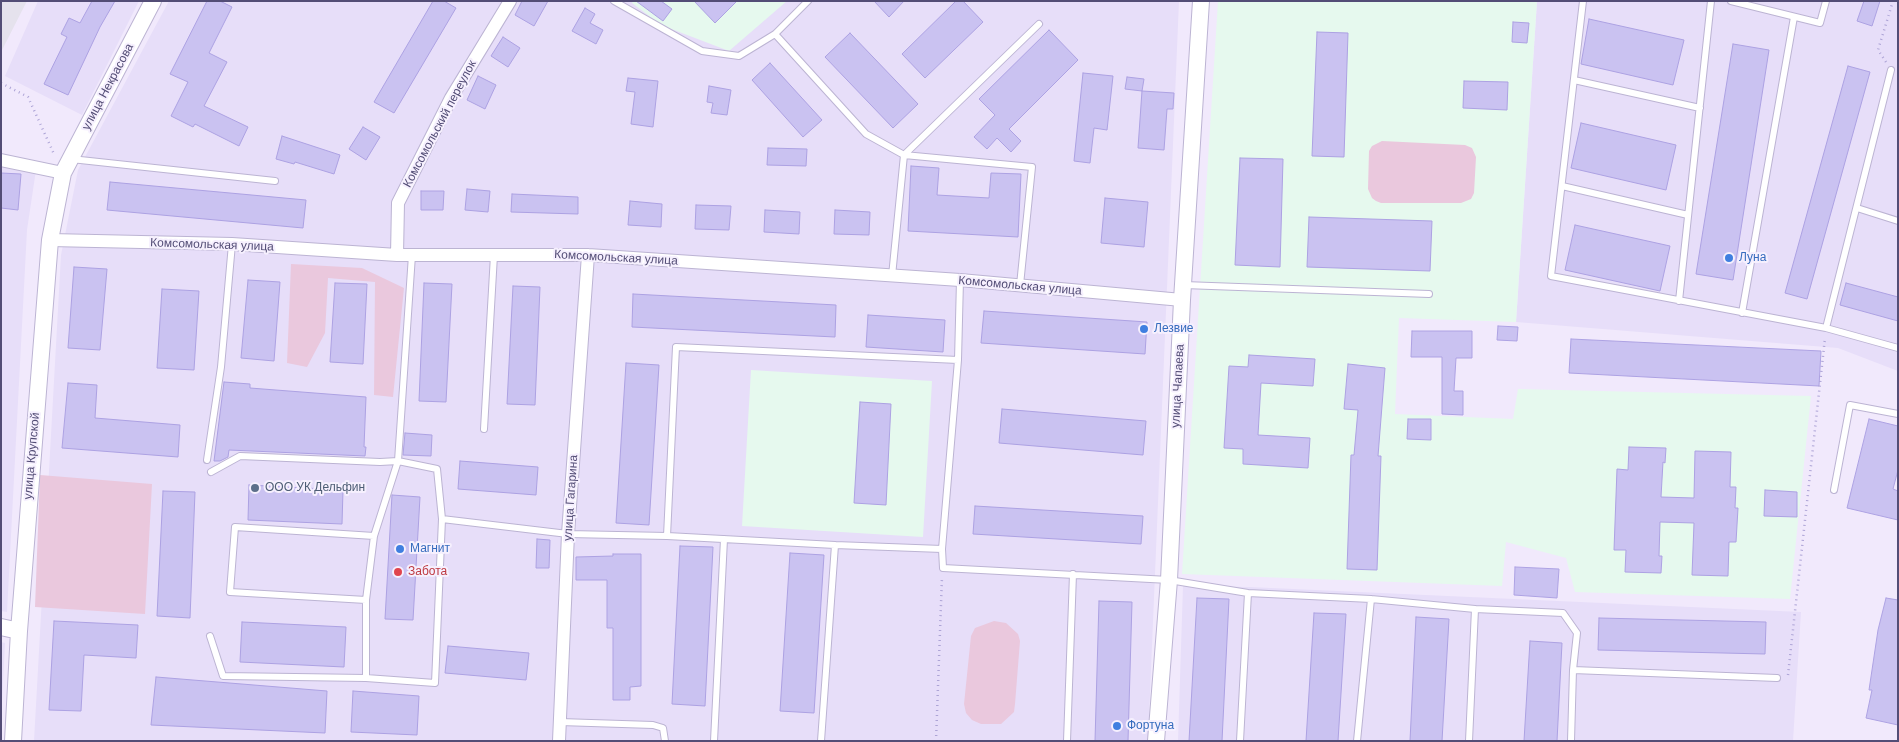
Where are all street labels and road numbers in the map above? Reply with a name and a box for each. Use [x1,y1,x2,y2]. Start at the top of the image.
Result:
street label: улица Некрасова [79,41,137,133]
street label: Комсомольский переулок [400,58,480,190]
street label: Комсомольская улица [150,236,274,254]
street label: Комсомольская улица [554,248,678,268]
street label: Комсомольская улица [958,273,1082,299]
street label: улица Чапаева [1169,344,1187,428]
street label: улица Крупской [21,412,43,500]
street label: улица Гагарина [561,454,581,542]

